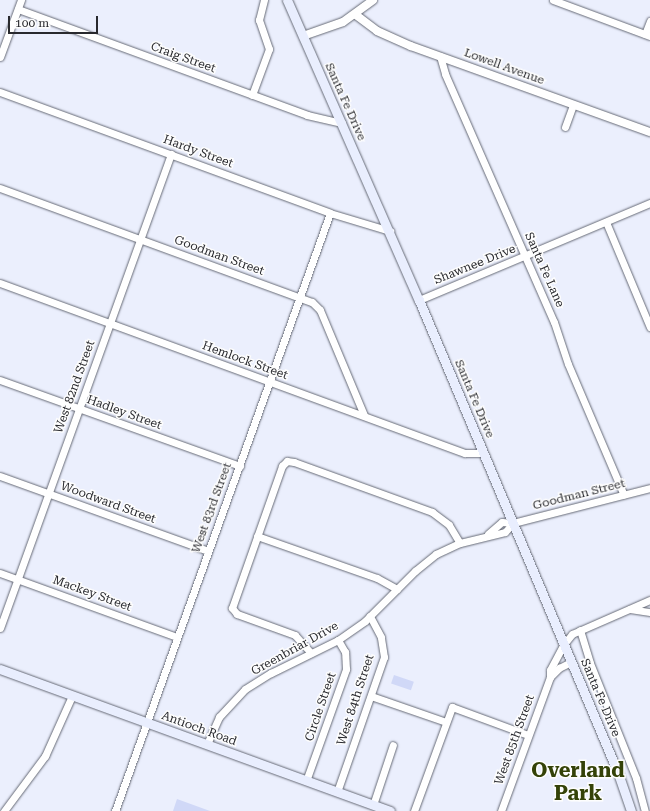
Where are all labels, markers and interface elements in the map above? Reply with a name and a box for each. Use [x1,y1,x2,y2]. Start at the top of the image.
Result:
scale bar [10,8,100,34]
text: 100 m [15,16,49,30]
street label: Craig Street [149,40,217,76]
street label: Lowell Avenue [462,46,546,88]
street label: Santa Fe Drive [321,61,369,143]
street label: Hardy Street [161,133,235,171]
street label: Santa Fe Lane [521,230,567,310]
street label: Goodman Street [172,233,266,279]
street label: Shawnee Drive [432,242,518,288]
street label: West 82nd Street [52,339,98,435]
street label: Hemlock Street [200,339,290,383]
street label: Santa Fe Drive [451,358,497,440]
street label: Hadley Street [85,393,163,433]
street label: West 83rd Street [189,461,235,555]
street label: Goodman Street [531,477,627,513]
street label: Woodward Street [58,479,158,527]
street label: Mackey Street [51,573,133,615]
street label: Greenbriar Drive [249,619,341,679]
street label: West 84th Street [335,653,377,747]
street label: Santa Fe Drive [577,657,623,739]
street label: Circle Street [303,671,339,743]
street label: West 85th Street [492,693,538,787]
street label: Antioch Road [160,709,238,749]
district label: Overland Park [531,759,625,806]

